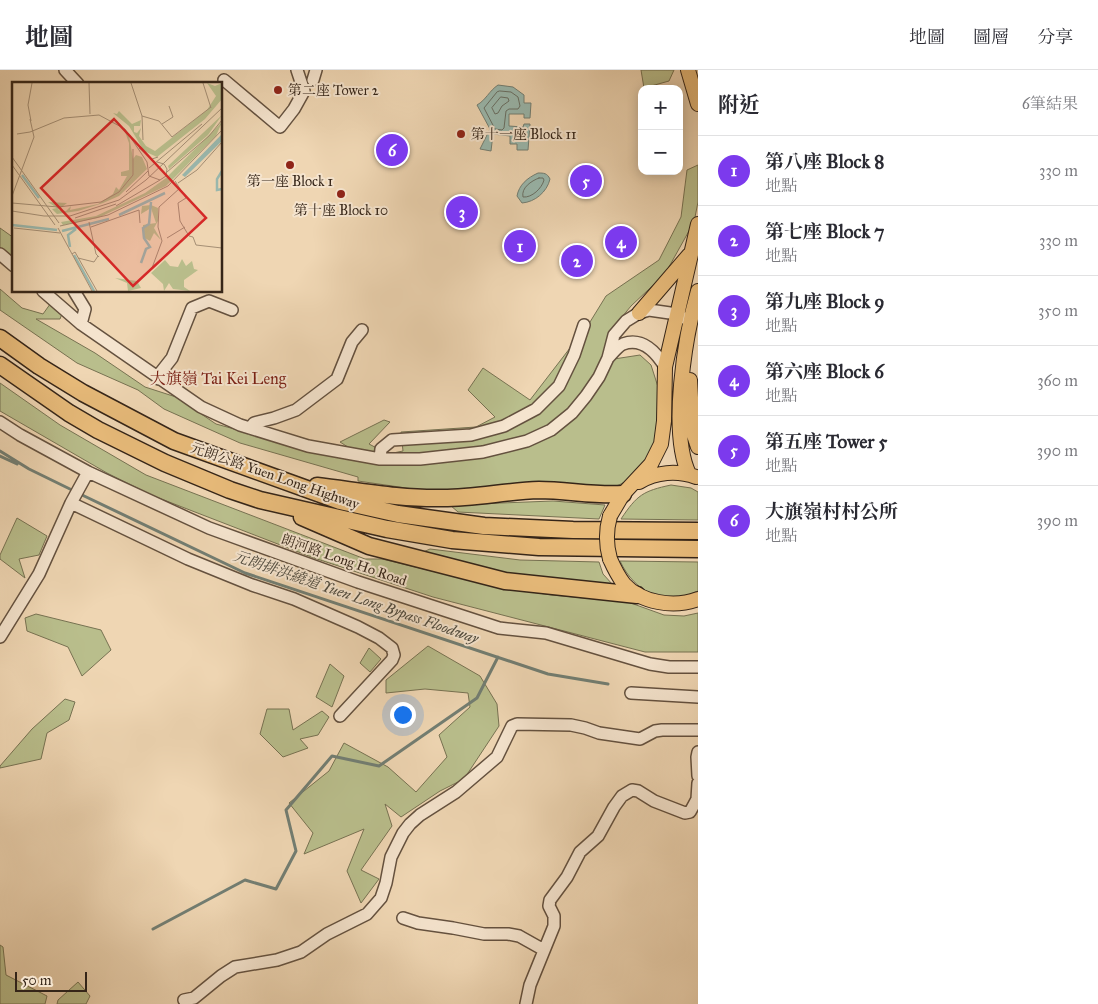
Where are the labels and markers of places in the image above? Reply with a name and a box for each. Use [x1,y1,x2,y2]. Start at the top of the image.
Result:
place label: 第二座 Tower 2 [288,82,379,99]
marker: 第二座 Tower 2 [272,84,284,96]
place label: 第十一座 Block 11 [471,126,577,143]
marker: 第十一座 Block 11 [455,128,467,140]
pin: 6 [376,131,408,169]
marker: 第一座 Block 1 [284,159,296,171]
pin: 5 [570,162,602,200]
place label: 第一座 Block 1 [247,173,334,190]
marker: 第十座 Block 10 [335,188,347,200]
pin: 3 [446,193,478,231]
place label: 第十座 Block 10 [294,202,388,219]
pin: 4 [605,223,637,261]
pin: 1 [504,227,536,265]
pin: 2 [561,242,593,280]

